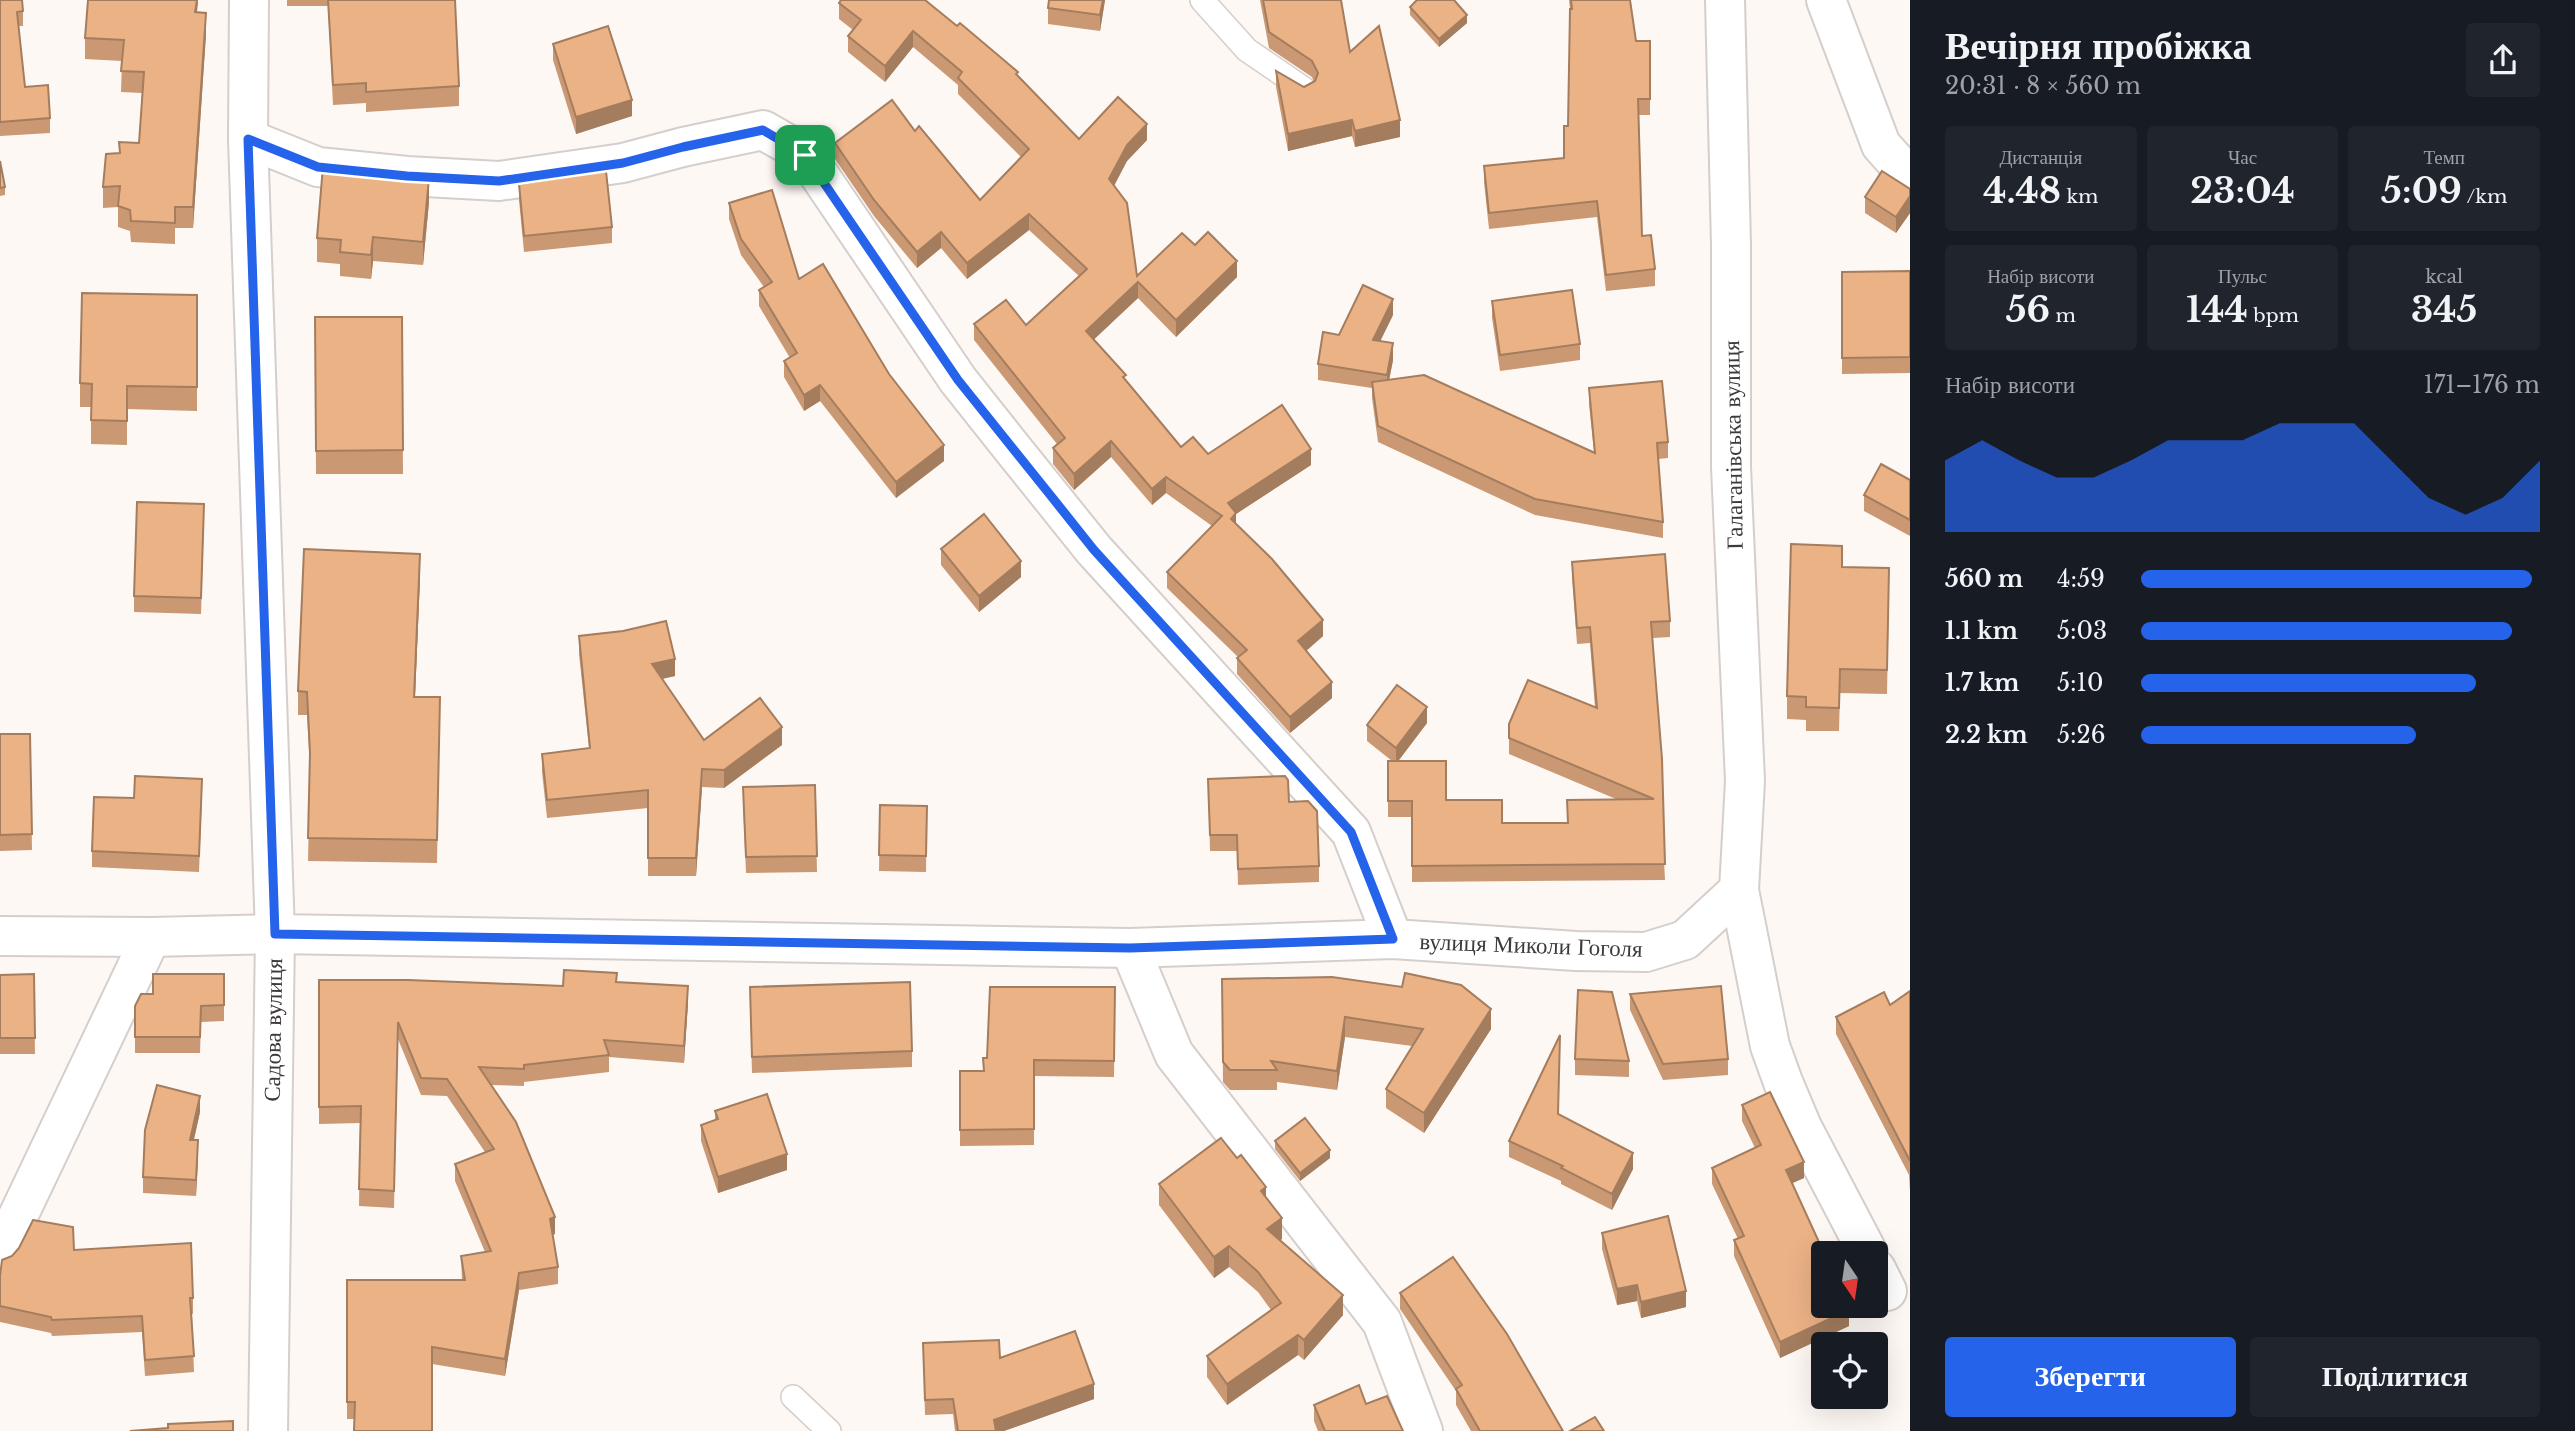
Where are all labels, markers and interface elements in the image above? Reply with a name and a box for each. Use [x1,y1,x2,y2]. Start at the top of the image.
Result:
text: Вечірня пробіжка [1945,22,2251,69]
button: share [2466,23,2540,97]
text: 20:31 · 8 × 560 m [1945,72,2141,100]
pin [775,125,835,185]
icon: arrive [786,136,824,174]
text: Дистанція [1999,146,2082,169]
text: Час [2228,146,2257,169]
text: Темп [2423,146,2465,169]
text: 4.48 [1983,169,2061,212]
text: 23:04 [2190,169,2295,212]
text: 5:09 [2381,169,2462,212]
text: km [2061,185,2099,208]
text: /km [2462,185,2507,208]
text: Набір висоти [1987,265,2095,288]
text: Пульс [2218,265,2267,288]
text: kcal [2425,265,2463,288]
text: 56 [2006,288,2050,331]
text: 144 [2186,288,2248,331]
text: 345 [2411,288,2477,331]
text: m [2050,304,2076,327]
text: bpm [2248,304,2299,327]
street label: Галаганівська вулиця [1717,340,1749,550]
text: Набір висоти [1945,371,2075,399]
text: 171–176 m [2423,371,2540,399]
text: 560 m [1945,565,2023,593]
text: 4:59 [2057,565,2105,593]
text: 1.1 km [1945,617,2018,645]
text: 5:03 [2057,617,2107,645]
text: 1.7 km [1945,669,2019,697]
text: 5:10 [2057,669,2103,697]
text: 2.2 km [1945,721,2028,749]
text: 5:26 [2057,721,2106,749]
street label: вулиця Миколи Гоголя [1419,927,1643,963]
street label: Садова вулиця [258,958,288,1102]
north arrow [1811,1241,1888,1318]
map controls [1811,1241,1888,1409]
button: locate [1811,1332,1888,1409]
button: Зберегти [1945,1337,2236,1417]
button: Поділитися [2250,1337,2540,1417]

